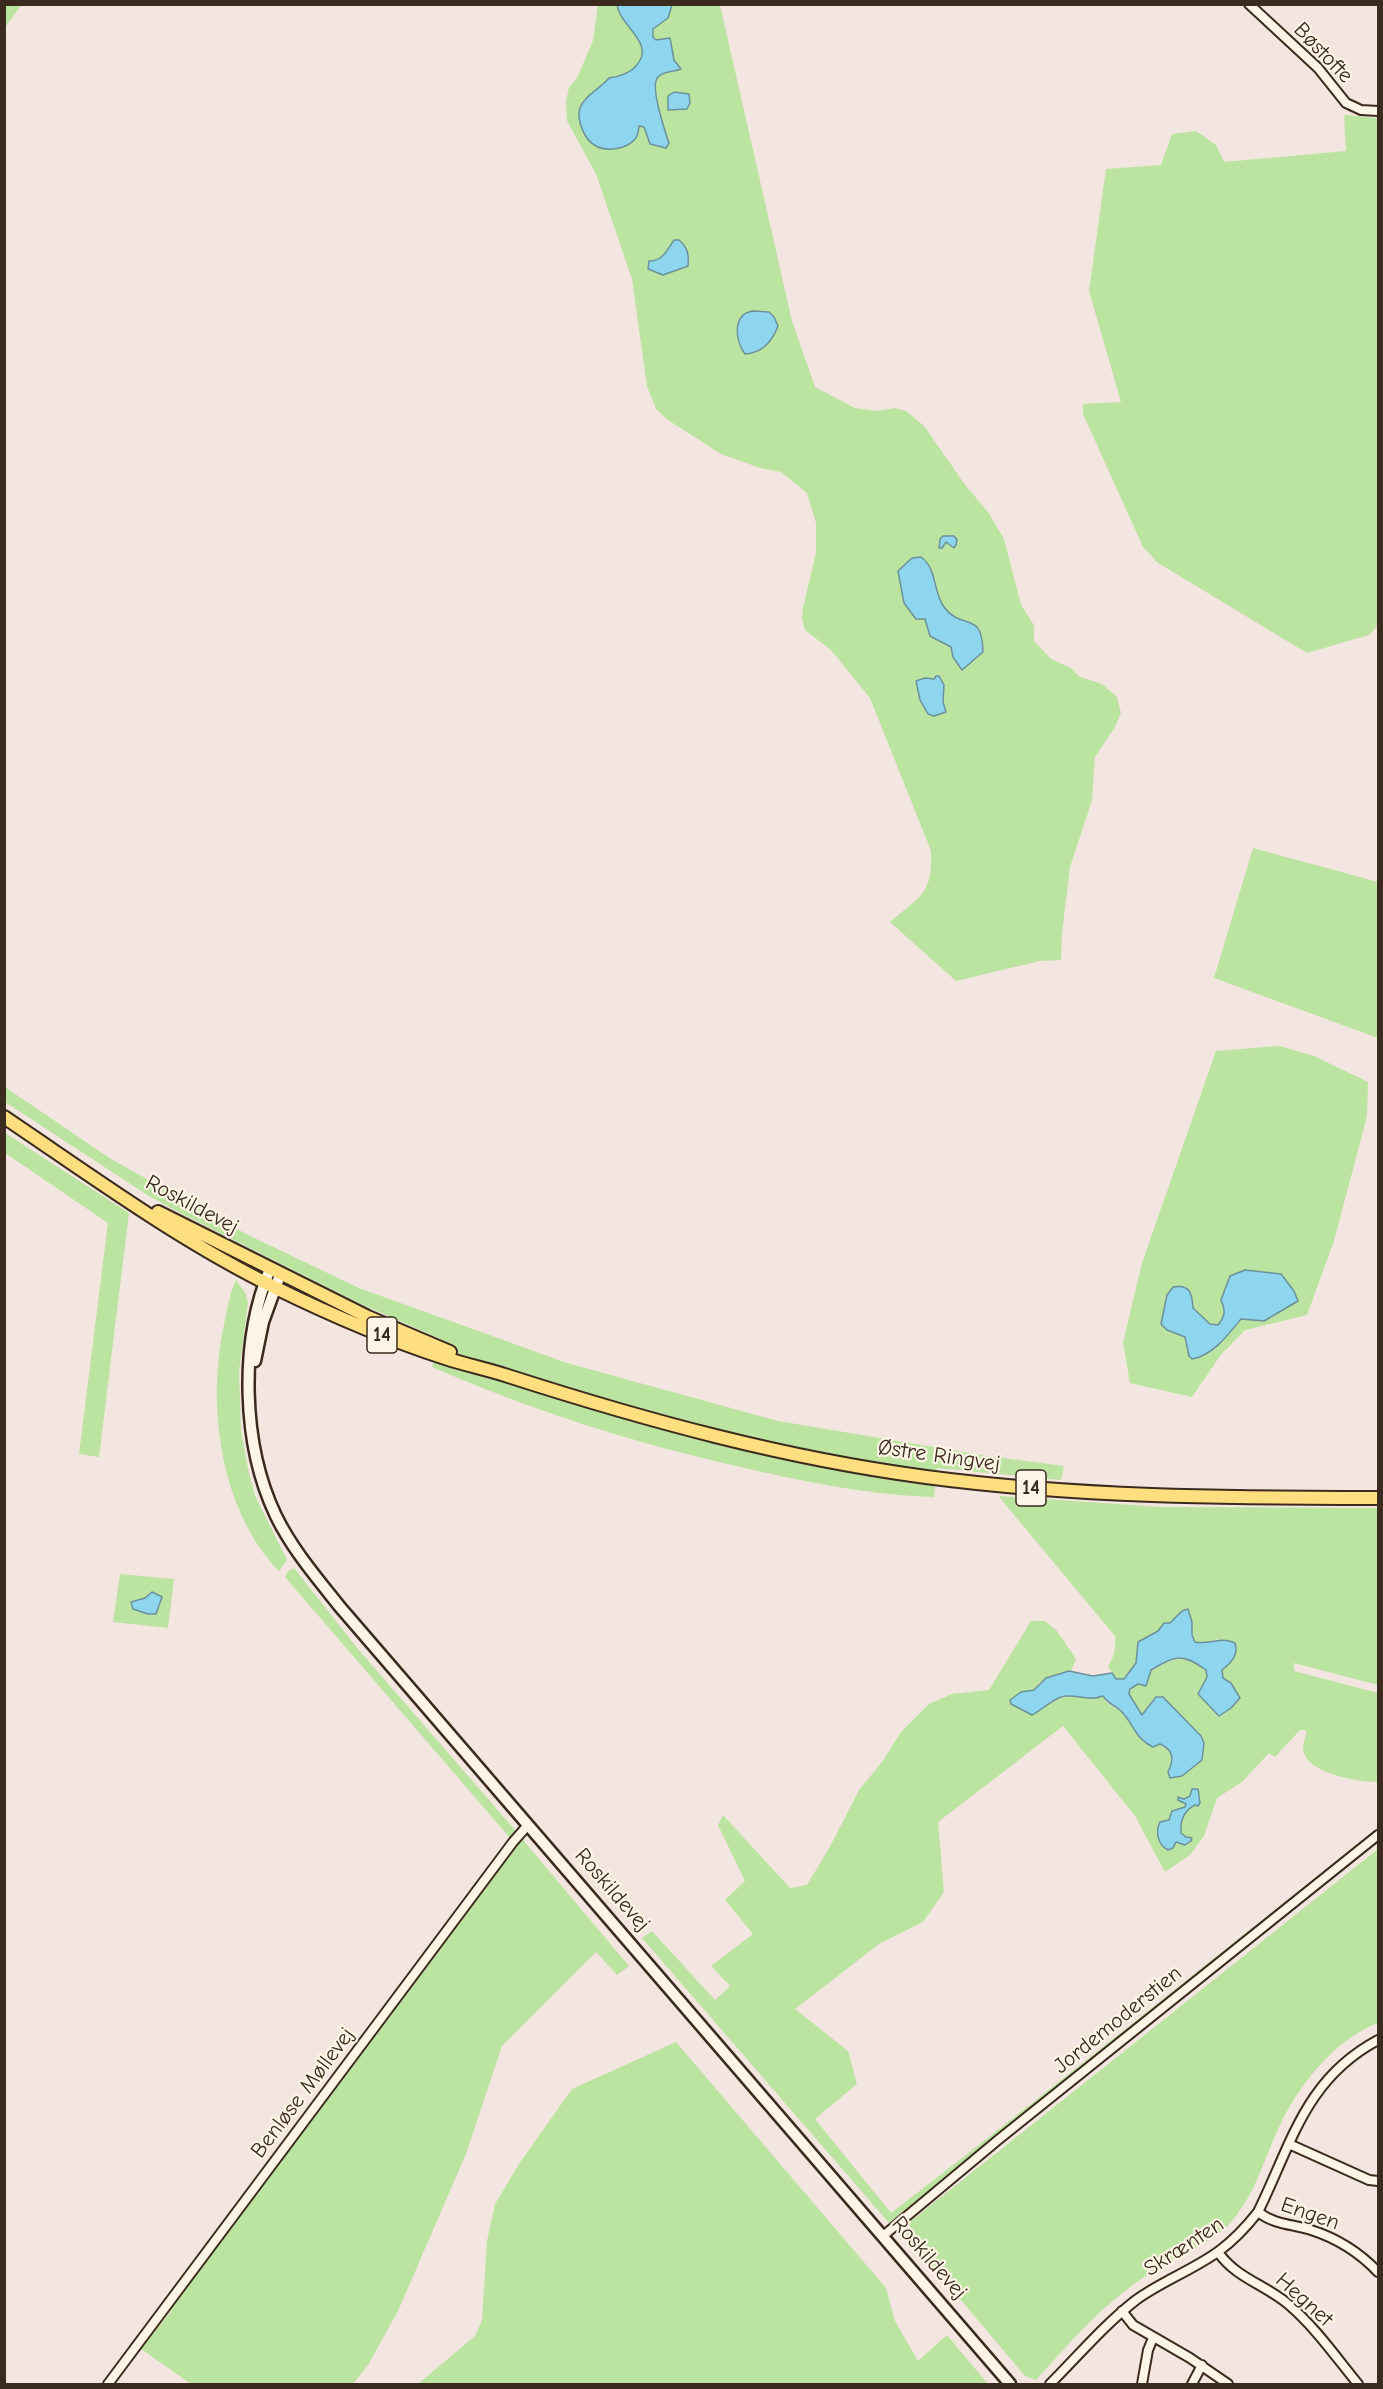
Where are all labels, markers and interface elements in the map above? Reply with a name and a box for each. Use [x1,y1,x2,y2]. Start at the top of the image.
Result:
street label: Bøstofte [1288,17,1358,89]
street label: Roskildevej [141,1169,243,1241]
road number: 14 [367,1317,397,1353]
street label: Østre Ringvej [876,1434,1002,1478]
road number: 14 [1016,1470,1046,1506]
street label: Roskildevej [569,1843,655,1937]
street label: Jordemoderstien [1049,1960,1187,2080]
street label: Benløse Møllevej [245,2023,361,2163]
street label: Engen [1277,2192,1343,2236]
street label: Roskildevej [886,2211,972,2305]
street label: Skrænten [1139,2211,1229,2283]
street label: Hegnet [1270,2267,1338,2333]

